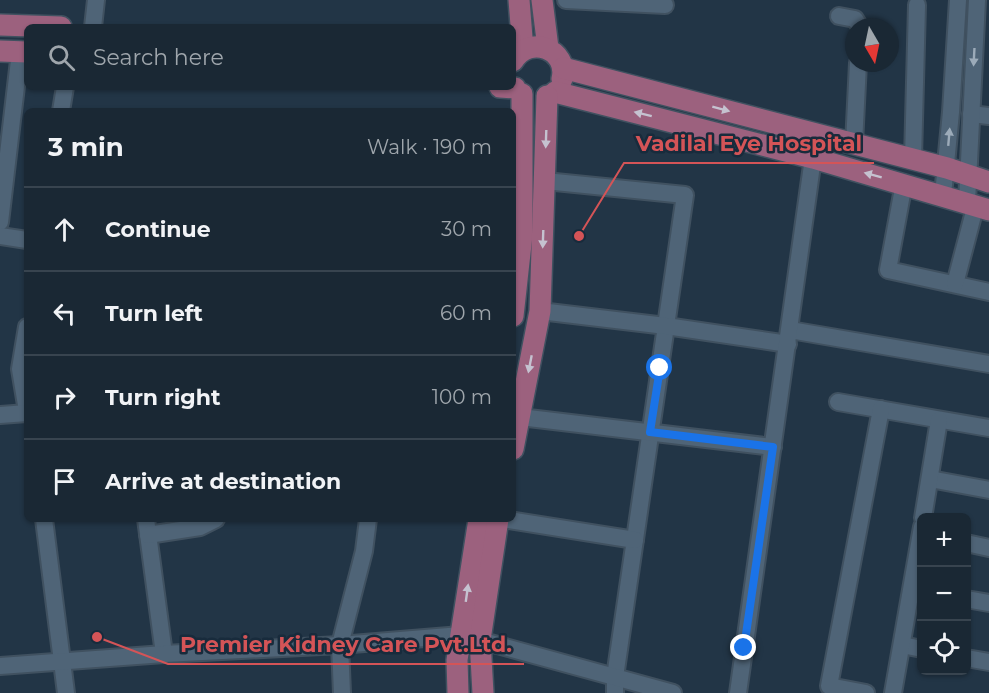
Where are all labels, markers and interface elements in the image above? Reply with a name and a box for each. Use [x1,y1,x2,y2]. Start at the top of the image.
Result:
north arrow [845,18,899,72]
search box [24,24,516,90]
icon: search [45,41,78,74]
text: Search here [93,44,224,71]
one-way arrow [969,48,978,67]
one-way arrow [712,104,730,114]
one-way arrow [634,109,653,119]
callout: Vadilal Eye Hospital [624,123,874,163]
one-way arrow [944,127,954,146]
one-way arrow [541,129,551,148]
text: Vadilal Eye Hospital [635,130,862,157]
text: 3 min [48,131,124,163]
text: Walk · 190 m [367,135,492,159]
one-way arrow [864,170,882,179]
icon: ahead [48,213,81,246]
text: Continue [105,216,211,243]
text: 30 m [441,217,492,241]
one-way arrow [538,230,547,249]
icon: left [48,297,81,330]
text: Turn left [105,300,203,327]
text: 60 m [440,301,492,325]
route start [646,354,672,380]
one-way arrow [525,355,534,374]
icon: right [48,381,81,414]
text: Turn right [105,384,220,411]
text: 100 m [432,385,492,409]
icon: arrive [48,465,81,498]
text: Arrive at destination [105,468,341,495]
map controls [917,513,971,675]
button: + [917,513,971,567]
button: − [917,567,971,621]
one-way arrow [462,584,471,603]
button: locate [917,621,971,675]
callout: Premier Kidney Care Pvt.Ltd. [168,624,524,664]
text: Premier Kidney Care Pvt.Ltd. [180,631,512,658]
route end [730,634,756,660]

